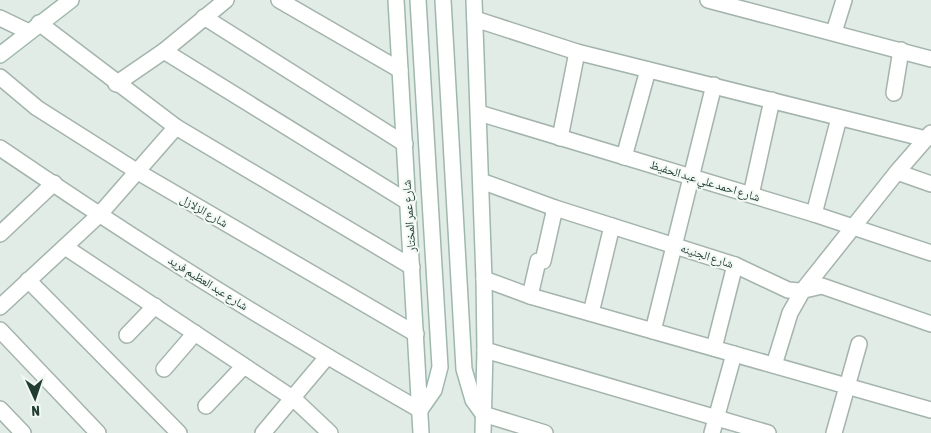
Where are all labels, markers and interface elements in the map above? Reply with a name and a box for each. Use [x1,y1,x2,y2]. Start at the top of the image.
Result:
street label: شارع احمد علي عبد الحفيظ [647,158,762,207]
street label: شارع عمر المختار [399,179,420,254]
street label: شارع الزلازل [177,192,230,231]
street label: شارع الجنينه [679,241,735,272]
street label: شارع عبد العظيم فريد [165,253,250,314]
north arrow [10,373,60,423]
text: N [31,403,40,419]

